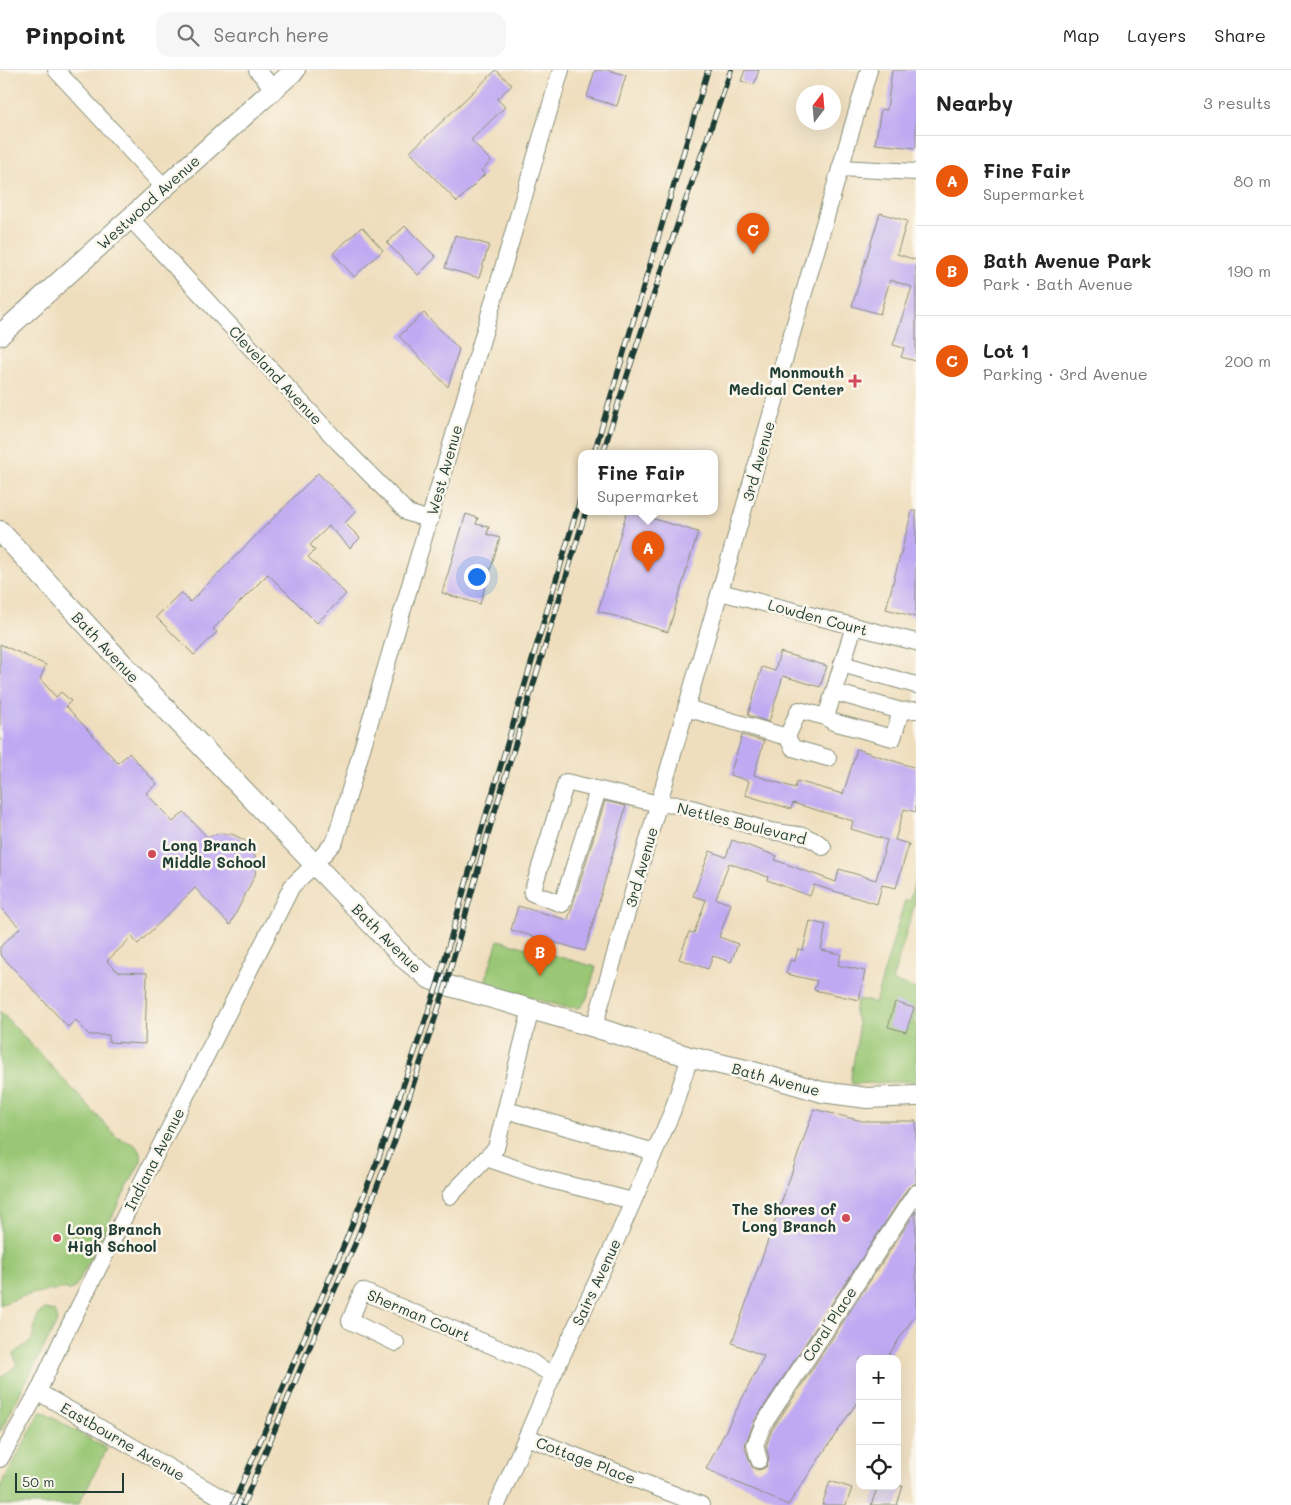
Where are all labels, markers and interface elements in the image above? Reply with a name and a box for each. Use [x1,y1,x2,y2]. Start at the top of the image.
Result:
search box [156,12,506,57]
text: Pinpoint [25,19,126,50]
icon: search [174,21,202,49]
text: Search here [214,22,329,47]
text: Map [1063,23,1099,47]
text: Layers [1127,23,1186,47]
text: Share [1214,23,1266,47]
north arrow [796,85,841,130]
text: Nearby [936,89,1013,116]
text: 3 results [1203,92,1271,113]
street label: Westwood Avenue [92,150,204,254]
text: Fine Fair [983,158,1071,183]
text: A [946,170,958,191]
text: 80 m [1234,170,1271,191]
text: Supermarket [983,183,1085,204]
pin: C [737,213,769,254]
text: Bath Avenue Park [983,248,1152,273]
text: B [947,260,957,281]
text: 190 m [1227,260,1271,281]
text: Park · Bath Avenue [983,273,1133,294]
street label: Cleveland Avenue [225,321,327,429]
text: Lot 1 [983,338,1029,363]
text: C [946,350,958,371]
text: 200 m [1224,350,1271,371]
place label: Monmouth Medical Center [729,362,844,399]
text: Parking · 3rd Avenue [983,363,1148,384]
marker: Monmouth Medical Center [848,374,862,388]
street label: 3rd Avenue [737,419,779,503]
street label: West Avenue [422,423,466,517]
popup [578,450,718,515]
text: Fine Fair [597,460,685,485]
text: Supermarket [597,485,699,506]
pin: A [632,531,664,572]
your location [464,564,490,590]
street label: Lowden Court [766,594,870,640]
street label: Bath Avenue [68,607,144,687]
street label: Nettles Boulevard [675,797,809,849]
street label: 3rd Avenue [620,825,662,909]
place label: Long Branch Middle School [162,835,266,872]
marker: Long Branch Middle School [146,848,158,860]
street label: Bath Avenue [348,899,426,977]
pin: B [524,935,556,976]
street label: Bath Avenue [730,1058,822,1100]
street label: Indiana Avenue [120,1104,188,1214]
place label: The Shores of Long Branch [732,1199,837,1236]
marker: The Shores of Long Branch [840,1212,852,1224]
place label: Long Branch High School [67,1219,161,1256]
marker: Long Branch High School [51,1232,63,1244]
street label: Sairs Avenue [567,1235,625,1329]
street label: Coral Place [797,1283,861,1365]
street label: Sherman Court [364,1284,474,1346]
map controls [856,1355,901,1490]
button: + [856,1355,901,1400]
street label: Eastbourne Avenue [57,1397,189,1485]
button: − [856,1400,901,1445]
street label: Cottage Place [533,1432,639,1488]
button: locate [856,1445,901,1490]
scale bar [15,1470,124,1493]
text: 50 m [22,1472,54,1491]

